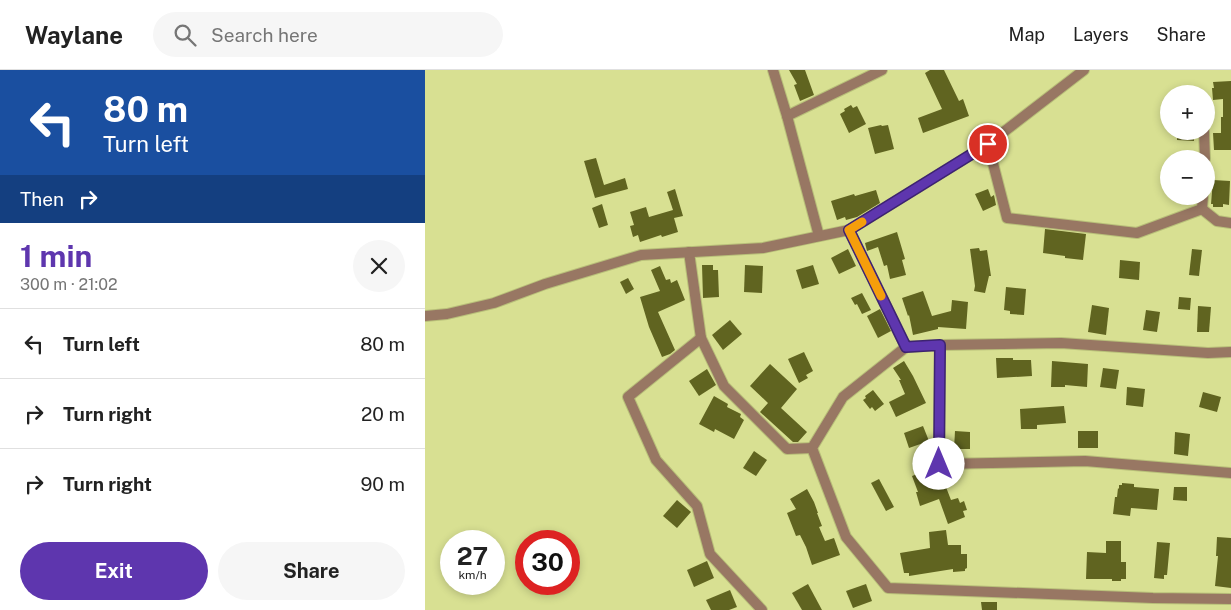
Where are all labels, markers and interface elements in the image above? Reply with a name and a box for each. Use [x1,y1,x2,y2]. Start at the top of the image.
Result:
search box [153,12,503,57]
text: Waylane [25,21,123,49]
icon: search [171,21,199,49]
text: Search here [211,24,318,46]
text: Map [1009,24,1045,45]
text: Layers [1073,24,1129,45]
text: Share [1157,24,1206,45]
map controls [1160,85,1215,205]
button: + [1160,85,1215,140]
text: 80 m [103,89,188,130]
icon: left [20,90,85,155]
pin [967,123,1009,165]
icon: arrive [974,130,1002,158]
text: Turn left [103,131,189,157]
button: − [1160,150,1215,205]
icon: right [74,185,102,213]
text: Then [20,188,64,210]
text: 1 min [20,238,92,274]
button: close [353,240,405,292]
text: 300 m · 21:02 [20,275,118,294]
icon: left [20,330,48,358]
text: Turn left [63,333,140,355]
text: 80 m [360,333,405,355]
icon: right [20,400,48,428]
text: Turn right [63,403,152,425]
text: 20 m [361,403,405,425]
position arrow [912,437,964,489]
icon: right [20,470,48,498]
text: Turn right [63,473,152,495]
text: 90 m [361,473,405,495]
speed limit sign: 30 [515,530,580,595]
text: 27 [457,541,488,571]
button: Exit [20,542,208,600]
button: Share [218,542,405,600]
text: km/h [458,568,487,582]

